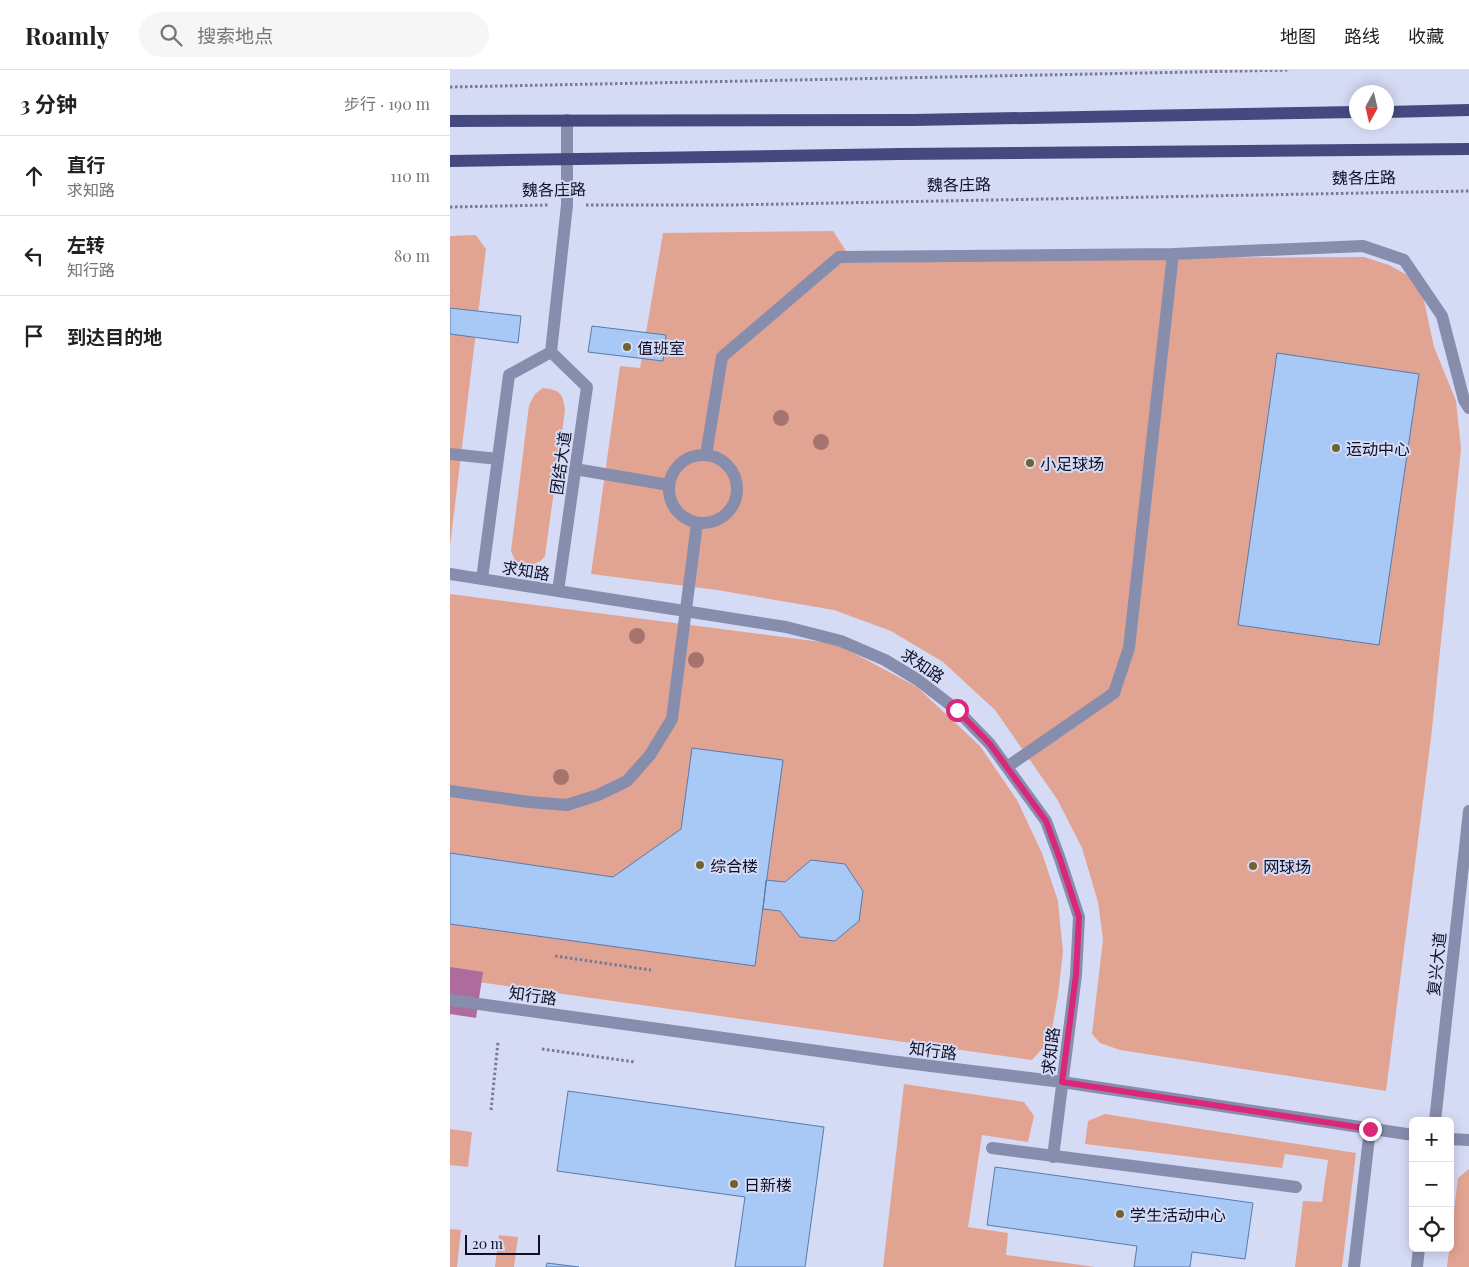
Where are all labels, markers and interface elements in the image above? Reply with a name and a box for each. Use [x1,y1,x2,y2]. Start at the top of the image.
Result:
search box [139,12,489,57]
text: Roamly [25,19,109,51]
icon: search [157,21,185,49]
text: 搜索地点 [197,22,273,48]
text: 地图 [1280,24,1316,48]
text: 路线 [1344,24,1380,48]
text: 收藏 [1408,24,1444,48]
north arrow [1349,85,1394,130]
text: 3 分钟 [20,89,77,117]
text: 步行 · 190 m [344,93,430,114]
text: 直行 [67,151,105,177]
icon: ahead [20,162,48,190]
text: 110 m [390,165,430,186]
street label: 魏各庄路 [1332,166,1396,188]
street label: 魏各庄路 [927,173,991,195]
street label: 魏各庄路 [522,178,586,200]
text: 求知路 [67,179,115,200]
text: 左转 [67,231,105,257]
icon: left [20,242,48,270]
text: 80 m [394,245,430,266]
text: 知行路 [67,259,115,280]
icon: arrive [20,322,48,350]
text: 到达目的地 [67,323,162,349]
place label: 值班室 [637,337,685,358]
marker: 值班室 [621,341,633,353]
street label: 团结大道 [545,430,575,496]
place label: 运动中心 [1346,438,1410,459]
marker: 运动中心 [1330,442,1342,454]
place label: 小足球场 [1040,453,1104,474]
marker: 小足球场 [1024,457,1036,469]
street label: 求知路 [501,556,551,584]
street label: 求知路 [897,643,949,687]
route start [946,699,969,722]
place label: 综合楼 [710,855,758,876]
place label: 网球场 [1263,856,1311,877]
marker: 综合楼 [694,859,706,871]
marker: 网球场 [1247,860,1259,872]
street label: 复兴大道 [1422,931,1450,997]
street label: 知行路 [508,981,558,1009]
street label: 求知路 [1037,1026,1063,1076]
street label: 知行路 [908,1037,958,1063]
map controls [1409,1117,1454,1252]
button: + [1409,1117,1454,1162]
route end [1359,1118,1382,1141]
button: − [1409,1162,1454,1207]
place label: 日新楼 [744,1174,792,1195]
marker: 日新楼 [728,1178,740,1190]
place label: 学生活动中心 [1130,1204,1226,1225]
button: locate [1409,1207,1454,1252]
marker: 学生活动中心 [1114,1208,1126,1220]
scale bar [465,1232,540,1255]
text: 20 m [472,1234,503,1253]

